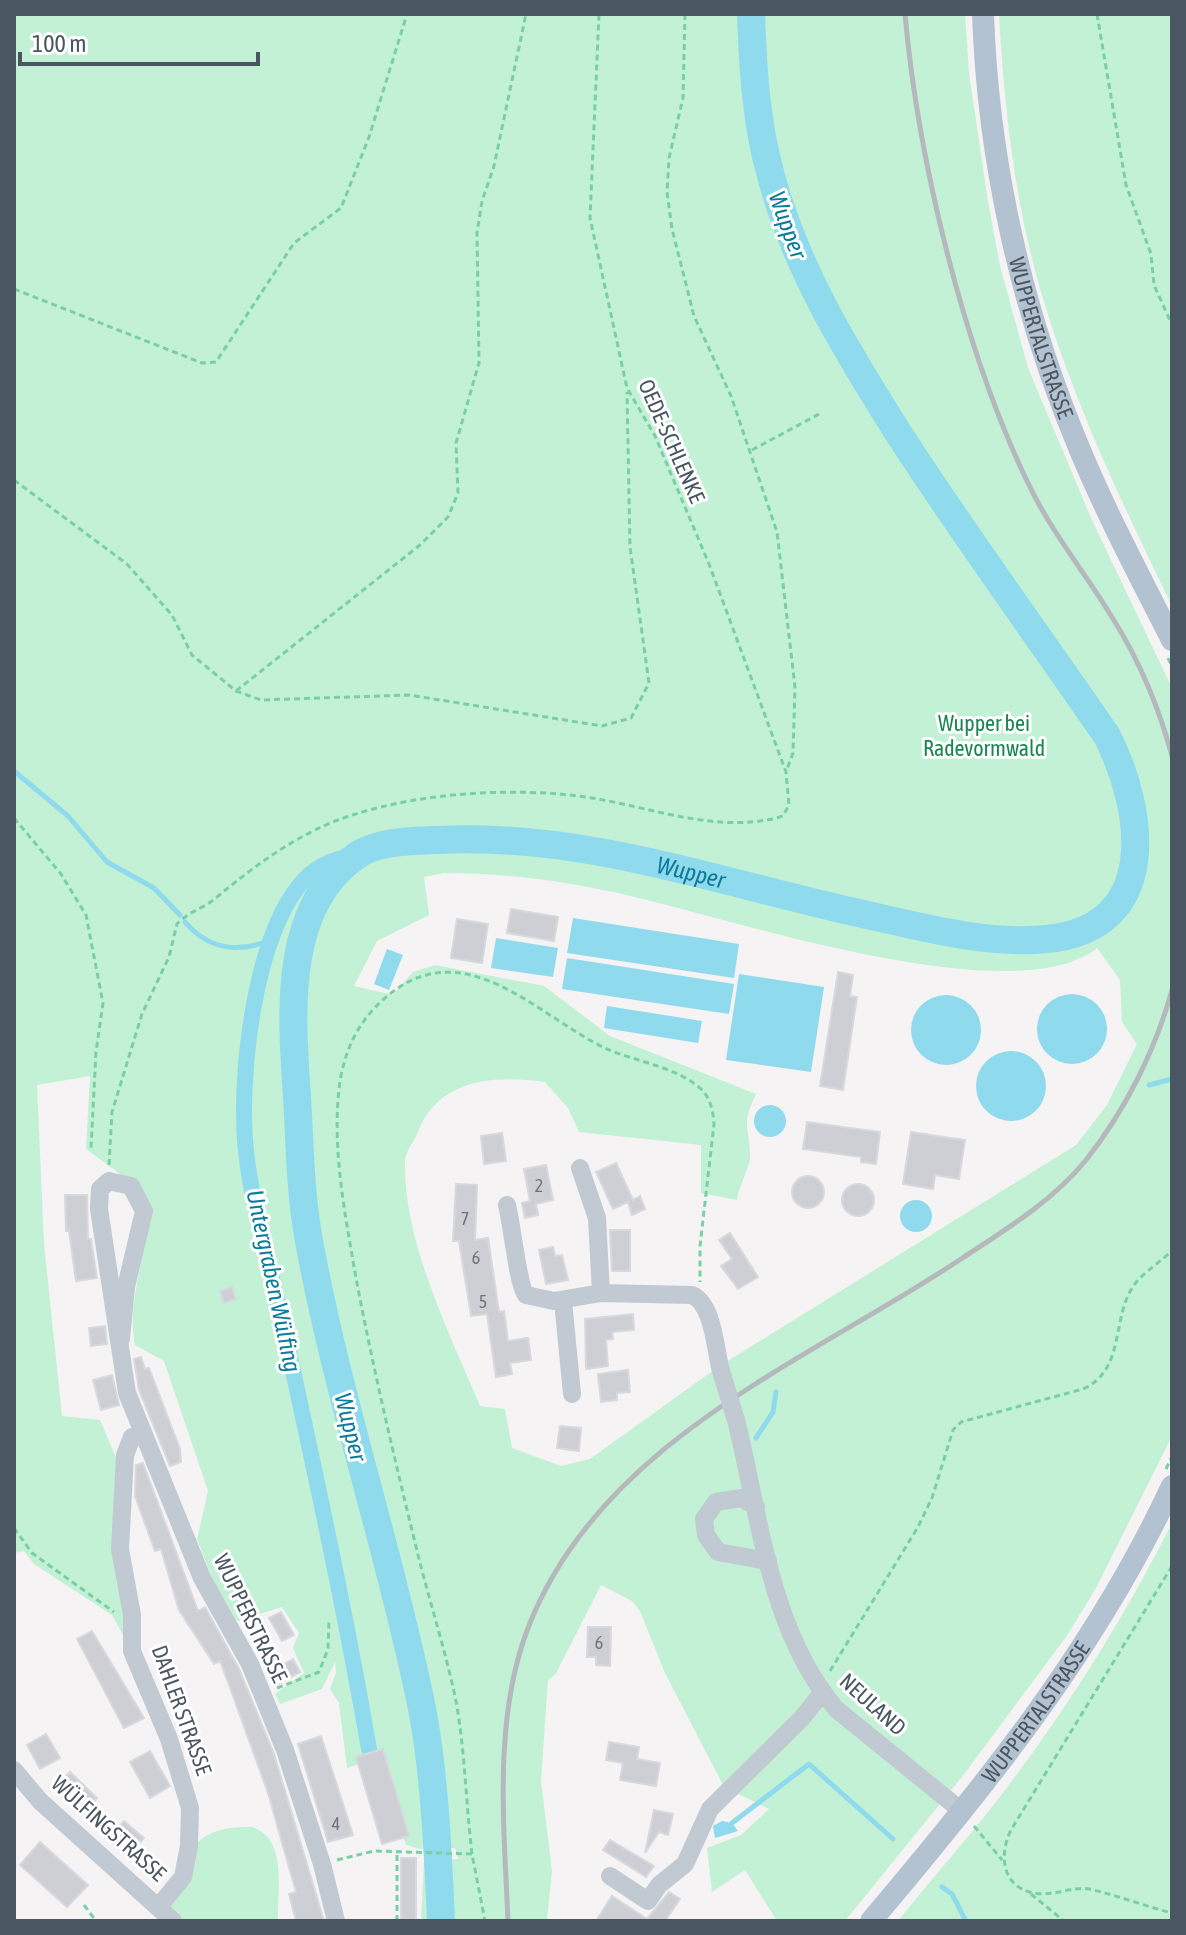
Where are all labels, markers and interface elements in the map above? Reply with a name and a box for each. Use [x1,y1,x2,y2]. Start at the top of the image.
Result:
scale bar [20,16,258,66]
text: 100 m [32,30,86,57]
water label: Wupper [763,188,813,263]
street label: WUPPERTALSTRASSE [1004,254,1079,423]
street label: OEDE-SCHLENKE [633,375,711,507]
park label: Wupper bei Radevormwald [923,710,1045,761]
water label: Wupper [654,851,729,893]
house number: 2 [535,1175,543,1196]
water label: Untergraben Wülfing [241,1187,307,1375]
house number: 7 [461,1208,469,1229]
house number: 6 [472,1247,480,1268]
house number: 5 [479,1291,487,1312]
water label: Wupper [330,1390,373,1465]
street label: WUPPERSTRASSE [209,1550,294,1687]
house number: 6 [595,1632,603,1653]
street label: WUPPERTALSTRASSE [976,1636,1095,1788]
street label: DAHLER STRASSE [146,1642,218,1779]
street label: NEULAND [835,1668,911,1740]
street label: WÜLFINGSTRASSE [46,1770,172,1887]
house number: 4 [332,1813,340,1834]

